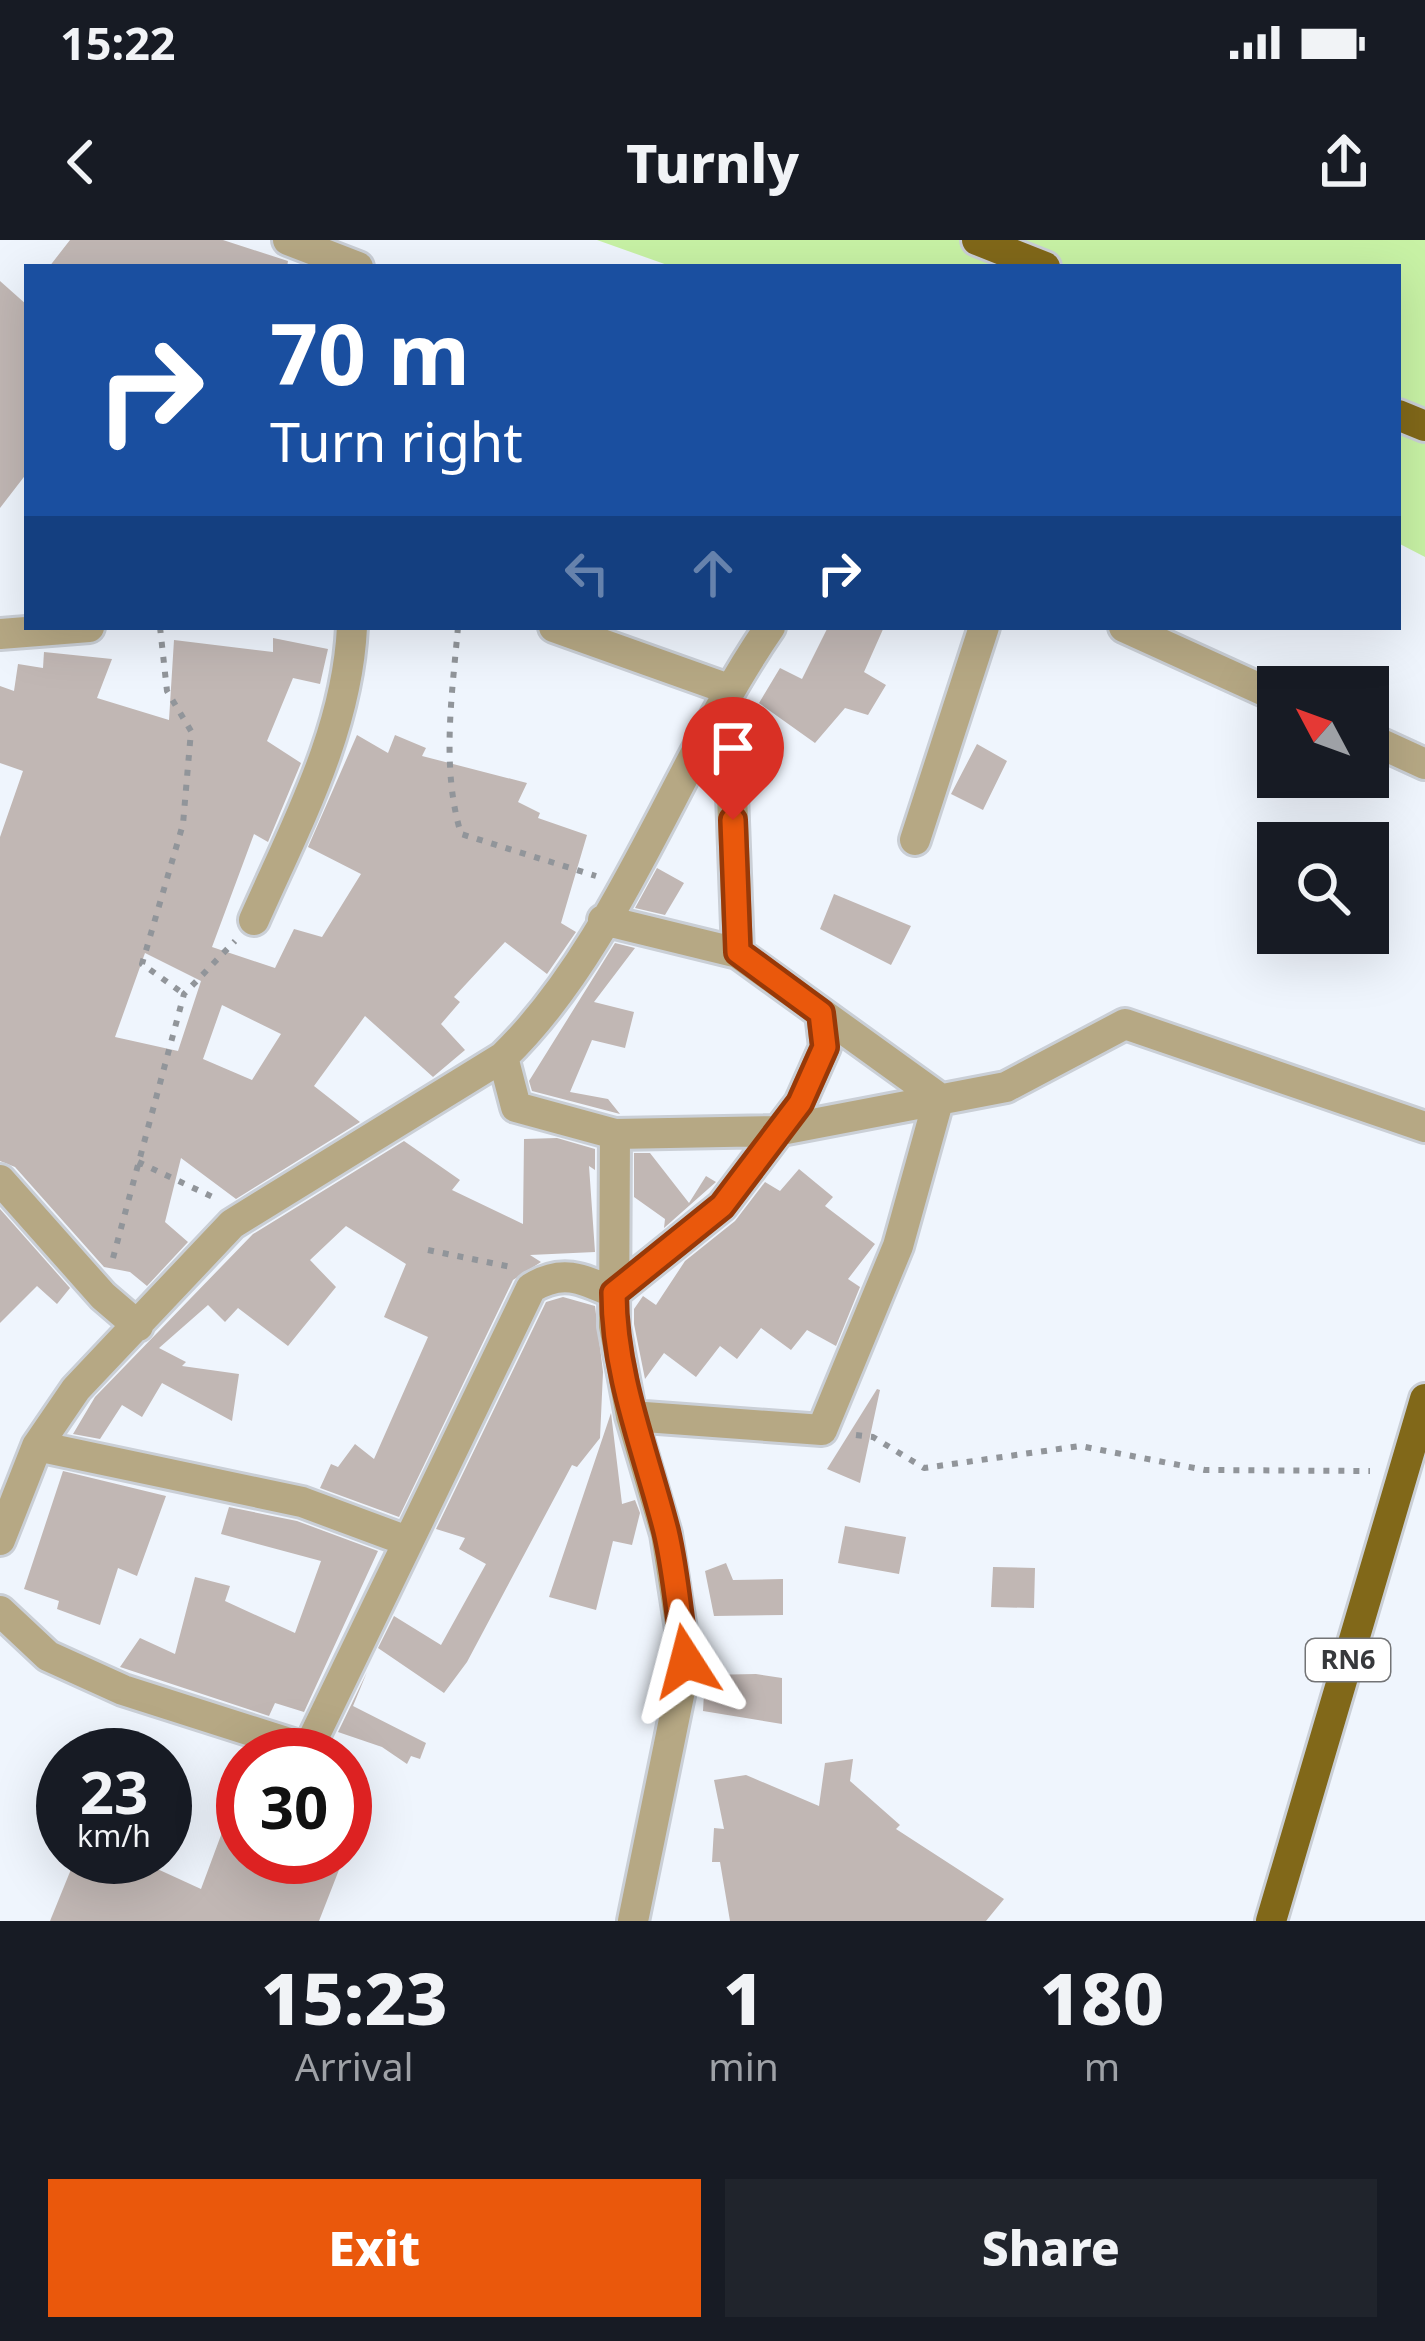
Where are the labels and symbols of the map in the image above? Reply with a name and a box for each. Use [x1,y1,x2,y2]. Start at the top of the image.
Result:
north arrow [1257,666,1389,798]
pin [682,697,784,820]
position arrow [623,1598,749,1724]
road number: RN6 [1306,1639,1390,1681]
speed limit sign: 30 [216,1728,372,1884]

